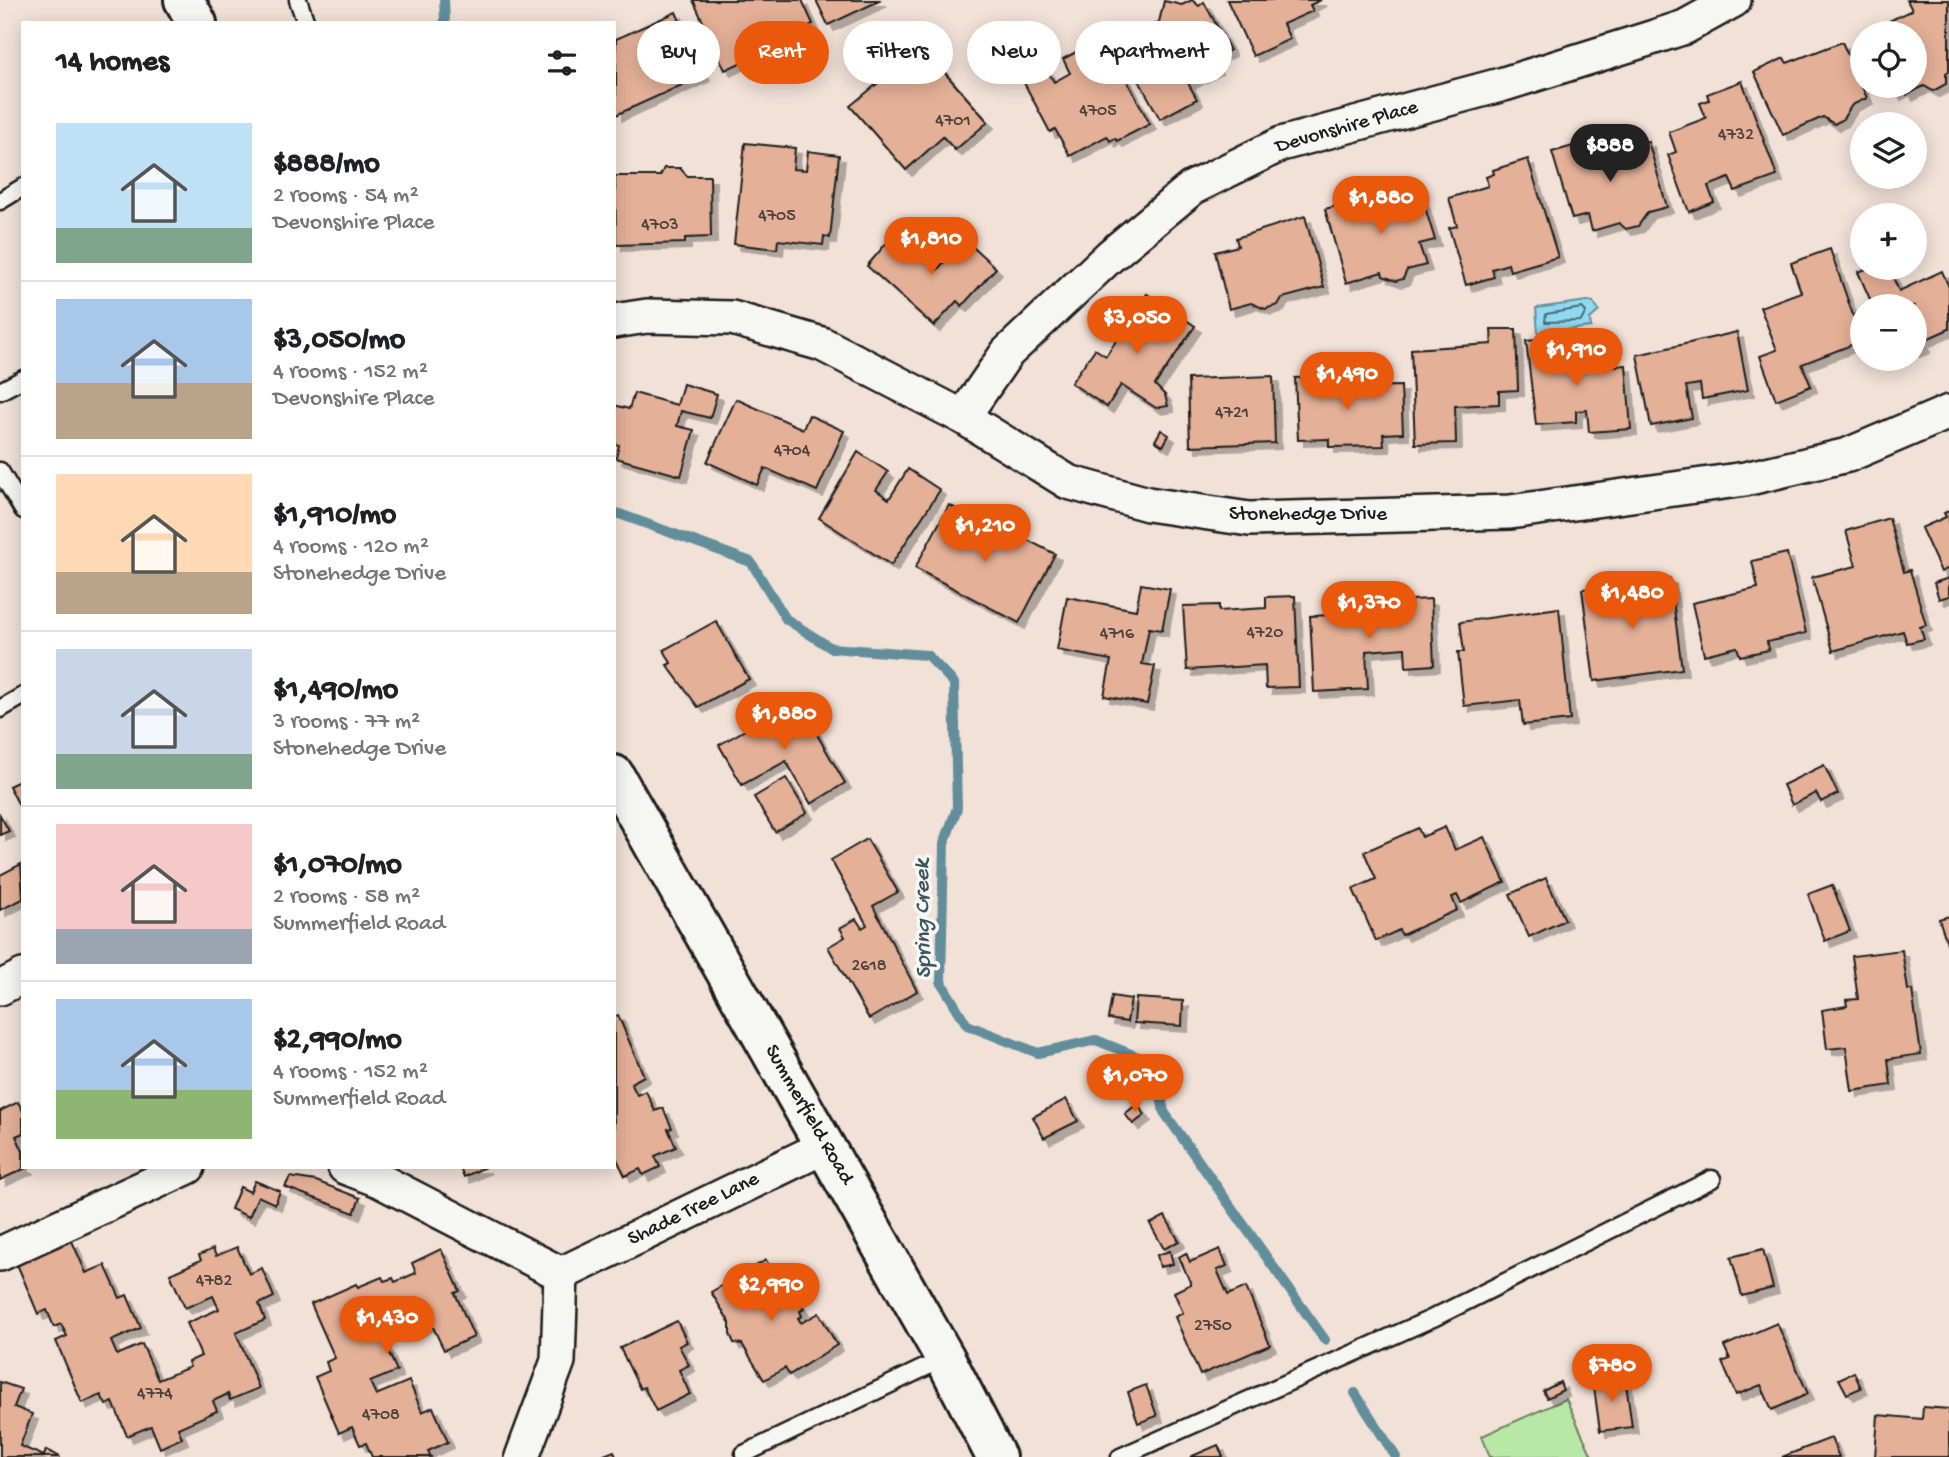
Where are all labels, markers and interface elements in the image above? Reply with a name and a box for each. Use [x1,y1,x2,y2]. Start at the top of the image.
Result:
chip: Buy [637,21,720,84]
chip: Rent [734,21,829,84]
chip: Filters [843,21,953,84]
chip: New [967,21,1061,84]
chip: Apartment [1075,21,1232,84]
map controls [1850,21,1927,371]
button: locate [1850,21,1927,98]
icon: filters [543,44,581,82]
text: 14 homes [56,46,169,81]
street label: Devonshire Place [1271,95,1422,161]
house number: 4705 [1079,101,1117,122]
house number: 4701 [935,111,971,132]
button: layers [1850,112,1927,189]
pin: $888 [1569,124,1651,184]
house number: 4732 [1718,125,1754,146]
text: $888 [1586,133,1634,160]
text: $888/mo [273,148,380,183]
icon: home [112,151,196,235]
pin: $1,880 [1324,176,1438,236]
text: 2 rooms · 54 m² [273,183,419,210]
text: $1,880 [1348,185,1414,212]
button: + [1850,203,1927,280]
house number: 4705 [758,206,796,227]
text: Devonshire Place [273,210,434,237]
house number: 4703 [641,215,679,236]
pin: $1,810 [874,218,988,277]
text: $1,810 [900,226,962,253]
button: − [1850,294,1927,371]
pin: $3,050 [1080,296,1194,356]
text: $3,050 [1103,305,1171,332]
text: $3,050/mo [273,324,405,359]
icon: home [112,327,196,411]
pin: $1,910 [1519,328,1633,388]
text: $1,910 [1546,337,1606,364]
pin: $1,490 [1290,352,1404,412]
text: 4 rooms · 152 m² [273,359,428,386]
text: $1,490 [1316,361,1378,388]
text: Devonshire Place [273,386,434,413]
house number: 4721 [1215,403,1249,424]
house number: 4704 [774,441,811,462]
text: $1,910/mo [273,499,396,534]
icon: home [112,502,196,586]
street label: Stonehedge Drive [1229,503,1388,528]
pin: $1,210 [928,504,1042,564]
text: $1,210 [955,513,1015,540]
text: 4 rooms · 120 m² [273,534,429,561]
text: Stonehedge Drive [273,561,446,588]
pin: $1,480 [1575,572,1689,631]
text: $1,480 [1600,580,1664,607]
pin: $1,370 [1312,582,1426,641]
text: $1,370 [1337,590,1401,617]
house number: 4720 [1247,623,1283,644]
house number: 4716 [1100,624,1135,645]
text: $1,490/mo [273,674,398,709]
icon: home [112,677,196,761]
pin: $1,880 [727,692,841,752]
text: $1,880 [751,701,817,728]
text: 3 rooms · 77 m² [273,709,420,736]
text: Stonehedge Drive [273,736,446,763]
text: $1,070/mo [273,849,402,884]
icon: home [112,852,196,936]
water label: Spring Creek [909,856,939,979]
text: 2 rooms · 58 m² [273,884,420,911]
text: Summerfield Road [273,911,445,938]
house number: 2618 [851,956,887,977]
text: $2,990/mo [273,1024,402,1059]
icon: home [112,1027,196,1111]
street label: Summerfield Road [758,1041,859,1191]
pin: $1,070 [1078,1054,1192,1114]
text: 4 rooms · 152 m² [273,1059,428,1086]
text: $1,070 [1103,1063,1167,1090]
text: Summerfield Road [273,1086,445,1113]
street label: Shade Tree Lane [624,1167,765,1253]
pin: $2,990 [714,1264,828,1323]
house number: 4782 [196,1271,232,1292]
text: $2,990 [739,1272,803,1299]
pin: $1,430 [330,1296,444,1356]
text: $1,430 [356,1305,418,1332]
house number: 2750 [1194,1316,1232,1337]
pin: $780 [1571,1344,1653,1404]
text: $780 [1588,1353,1636,1380]
house number: 4774 [137,1384,173,1405]
house number: 4708 [362,1405,400,1426]

